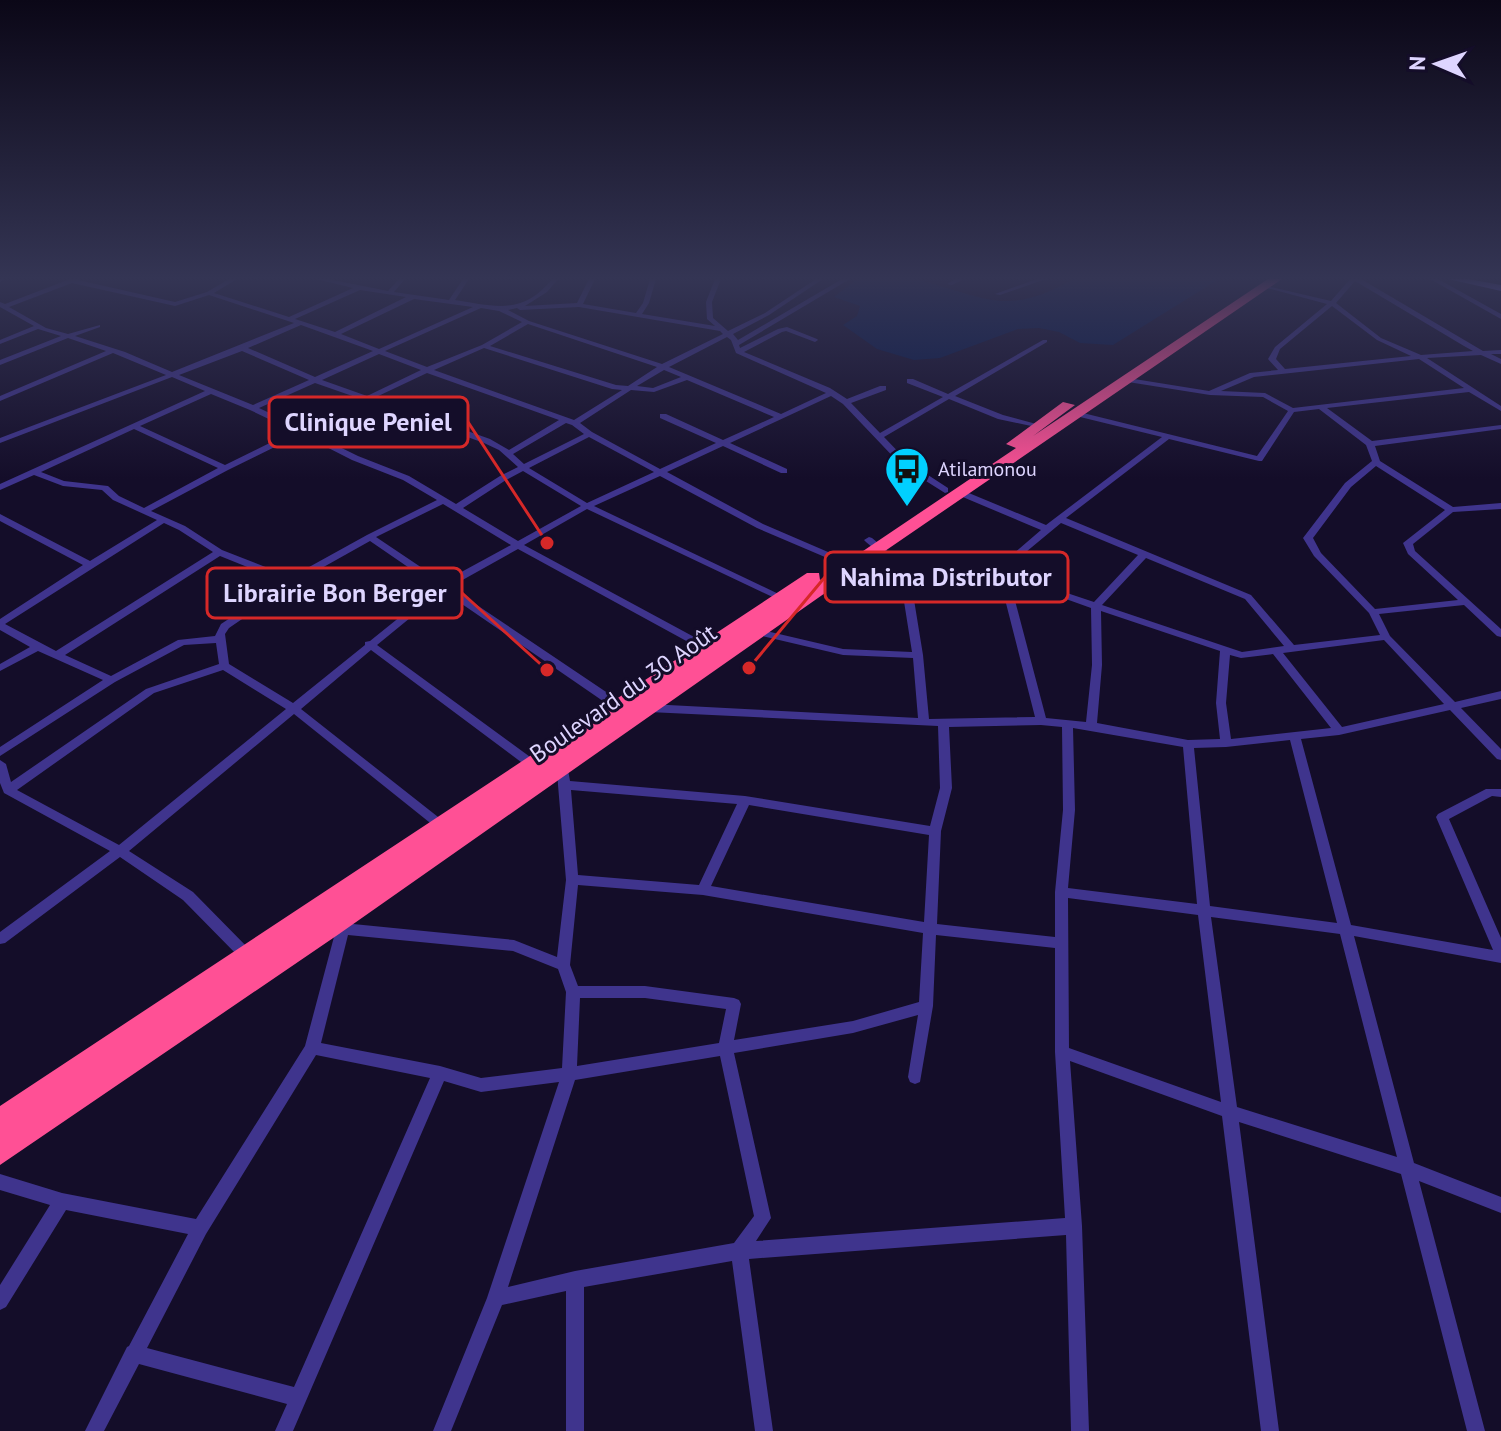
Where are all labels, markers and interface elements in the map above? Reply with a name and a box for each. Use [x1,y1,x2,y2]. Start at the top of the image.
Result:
north arrow [1397,24,1477,104]
text: N [1403,56,1431,71]
callout: Clinique Peniel [269,397,468,447]
text: Clinique Peniel [284,405,452,438]
bus stop icon: Atilamonou [883,445,931,508]
place label: Atilamonou [938,456,1037,482]
callout: Nahima Distributor [825,552,1068,602]
text: Nahima Distributor [840,560,1053,593]
callout: Librairie Bon Berger [207,568,462,618]
text: Librairie Bon Berger [223,576,448,609]
street label: Boulevard du 30 Août [524,617,722,769]

